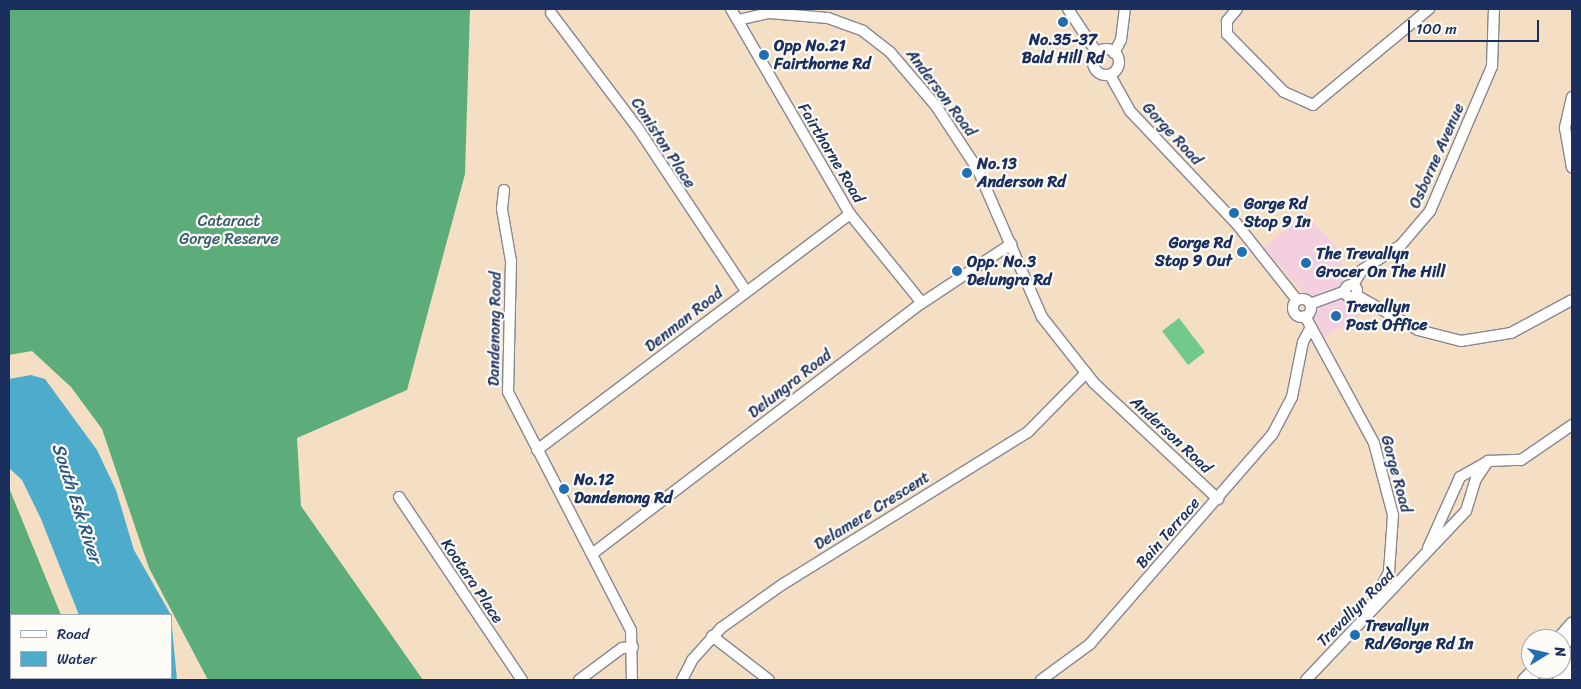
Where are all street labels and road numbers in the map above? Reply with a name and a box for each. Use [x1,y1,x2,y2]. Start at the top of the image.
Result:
street label: Anderson Road [902,45,980,141]
street label: Coniston Place [627,94,699,192]
street label: Gorge Road [1138,98,1206,170]
street label: Fairthorne Road [794,100,868,206]
street label: Osborne Avenue [1405,100,1469,212]
street label: Dandenong Road [484,272,506,386]
street label: Denman Road [641,284,727,356]
street label: Delungra Road [744,345,836,423]
street label: Anderson Road [1126,392,1216,478]
street label: Gorge Road [1376,433,1416,515]
street label: Delamere Crescent [810,468,934,554]
street label: Bain Terrace [1132,494,1204,572]
street label: Kootara Place [437,535,507,627]
street label: Trevallyn Road [1313,565,1399,651]

